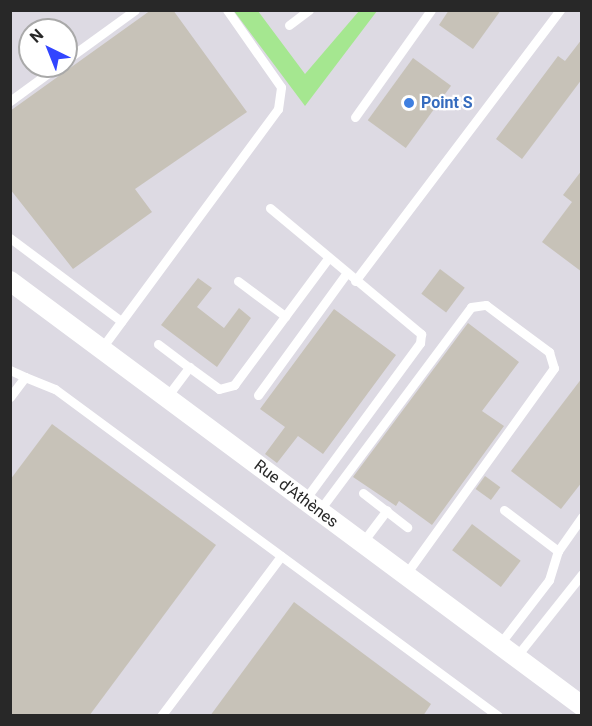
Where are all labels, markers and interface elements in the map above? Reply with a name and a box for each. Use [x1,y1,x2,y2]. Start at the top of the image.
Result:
north arrow [18,18,78,78]
text: N [26,25,47,47]
place label: Point S [421,93,473,113]
marker: Point S [402,96,416,110]
street label: Rue d'Athènes [250,456,342,532]

